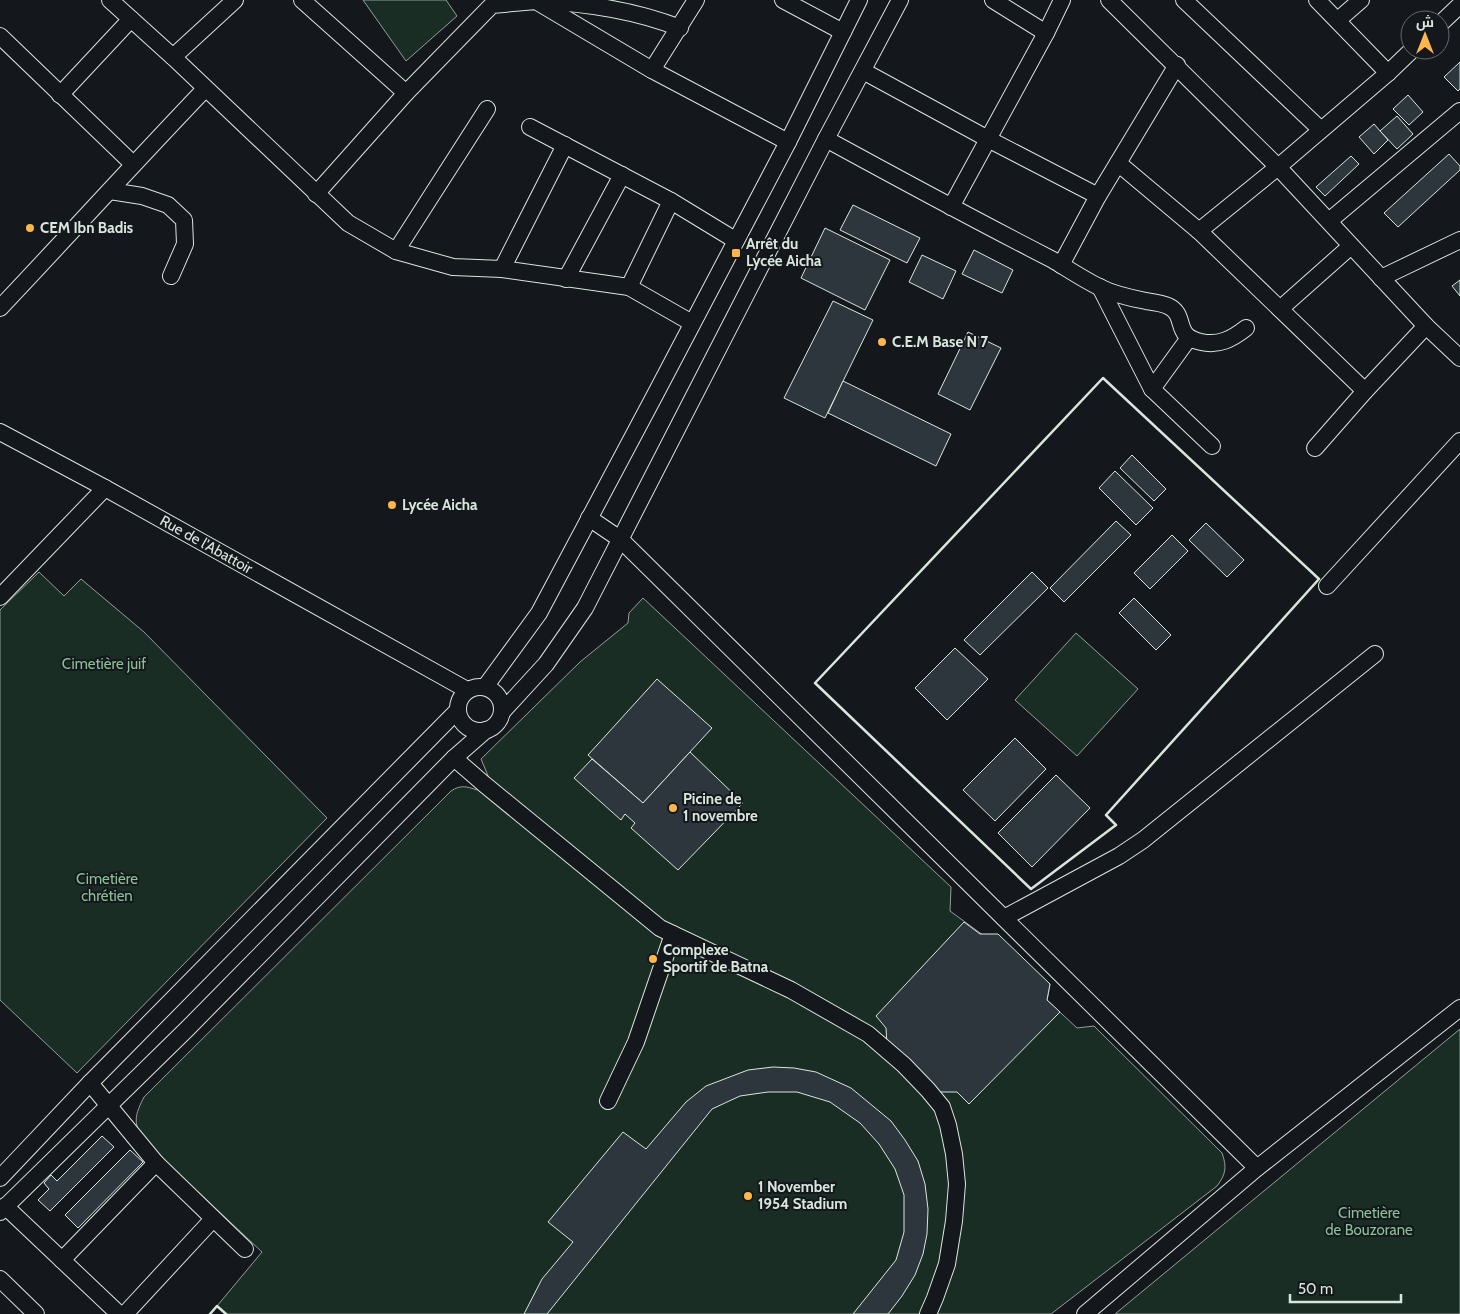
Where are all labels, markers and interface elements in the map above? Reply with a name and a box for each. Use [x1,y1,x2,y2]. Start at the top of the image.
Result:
north arrow [1400,10,1450,60]
text: ش [1416,13,1434,31]
place label: CEM Ibn Badis [40,219,133,237]
marker: CEM Ibn Badis [24,222,36,234]
place label: Arrêt du Lycée Aicha [746,235,822,270]
marker: Arrêt du Lycée Aicha [730,247,742,259]
place label: C.E.M Base N 7 [892,333,988,351]
marker: C.E.M Base N 7 [876,336,888,348]
place label: Lycée Aicha [402,496,478,514]
marker: Lycée Aicha [386,499,398,511]
street label: Rue de l'Abattoir [157,511,256,578]
park label: Cimetière juif [62,655,146,673]
place label: Picine de 1 novembre [683,790,758,825]
marker: Picine de 1 novembre [667,802,679,814]
park label: Cimetière chrétien [76,870,138,905]
place label: Complexe Sportif de Batna [663,941,769,976]
marker: Complexe Sportif de Batna [647,953,659,965]
place label: 1 November 1954 Stadium [758,1178,847,1213]
marker: 1 November 1954 Stadium [742,1190,754,1202]
park label: Cimetière de Bouzorane [1325,1204,1413,1239]
scale bar [1290,1272,1401,1304]
text: 50 m [1298,1280,1333,1298]

